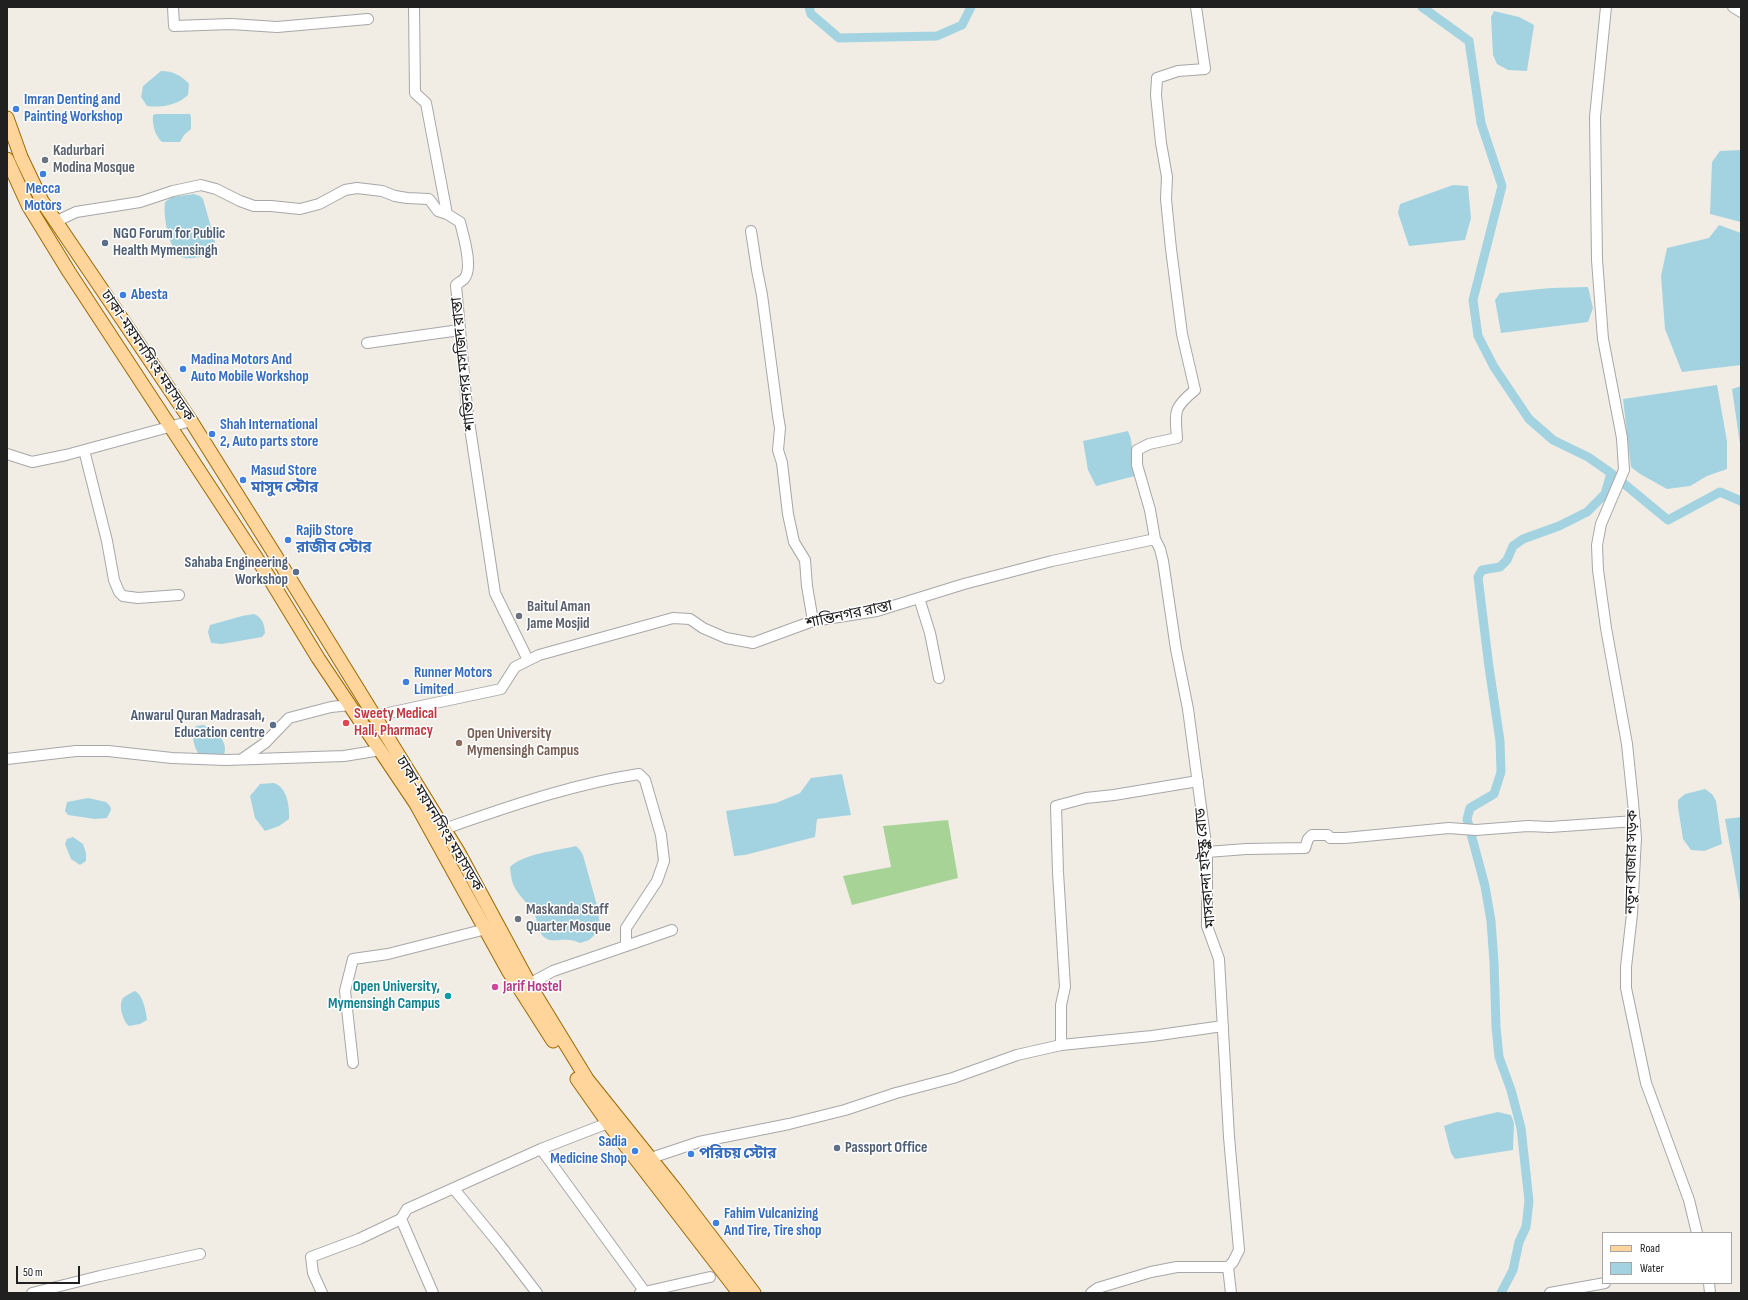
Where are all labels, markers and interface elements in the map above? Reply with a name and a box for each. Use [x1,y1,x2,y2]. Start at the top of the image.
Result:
place label: Imran Denting and Painting Workshop [24,91,123,126]
marker: Imran Denting and Painting Workshop [11,104,21,114]
place label: Kadurbari Modina Mosque [53,142,135,177]
marker: Kadurbari Modina Mosque [40,155,50,165]
marker: Mecca Motors [38,169,48,179]
place label: Mecca Motors [24,180,62,215]
place label: NGO Forum for Public Health Mymensingh [113,225,225,260]
marker: NGO Forum for Public Health Mymensingh [100,238,110,248]
place label: Abesta [131,286,168,304]
street label: ঢাকা-ময়মনসিংহ মহাসড়ক [96,287,198,425]
marker: Abesta [118,290,128,300]
street label: শান্তিনগর মসজিদ রাস্তা [448,296,480,432]
place label: Madina Motors And Auto Mobile Workshop [191,351,309,386]
marker: Madina Motors And Auto Mobile Workshop [178,364,188,374]
place label: Shah International 2, Auto parts store [220,416,318,451]
marker: Shah International 2, Auto parts store [207,429,217,439]
place label: Masud Store মাসুদ স্টোর [251,462,318,497]
marker: Masud Store মাসুদ স্টোর [238,475,248,485]
place label: Rajib Store রাজীব স্টোর [296,522,372,557]
marker: Rajib Store রাজীব স্টোর [283,535,293,545]
place label: Sahaba Engineering Workshop [185,554,288,589]
marker: Sahaba Engineering Workshop [291,567,301,577]
street label: শান্তিনগর রাস্তা [804,597,894,633]
place label: Baitul Aman Jame Mosjid [527,598,590,633]
marker: Baitul Aman Jame Mosjid [514,611,524,621]
place label: Runner Motors Limited [414,664,492,699]
marker: Runner Motors Limited [401,677,411,687]
place label: Sweety Medical Hall, Pharmacy [354,705,437,740]
place label: Anwarul Quran Madrasah, Education centre [131,707,265,742]
marker: Sweety Medical Hall, Pharmacy [341,718,351,728]
marker: Anwarul Quran Madrasah, Education centre [268,720,278,730]
place label: Open University Mymensingh Campus [467,725,579,760]
marker: Open University Mymensingh Campus [454,738,464,748]
street label: ঢাকা-ময়মনসিংহ মহাসড়ক [392,753,486,895]
street label: মাসকান্দা হাইস্কুল রোড [1192,807,1220,929]
street label: নতুন বাজার সড়ক [1622,810,1642,914]
place label: Maskanda Staff Quarter Mosque [526,901,611,936]
marker: Maskanda Staff Quarter Mosque [513,914,523,924]
place label: Open University, Mymensingh Campus [328,978,440,1013]
place label: Jarif Hostel [503,978,562,996]
marker: Jarif Hostel [490,982,500,992]
marker: Open University, Mymensingh Campus [443,991,453,1001]
place label: Sadia Medicine Shop [550,1133,627,1168]
place label: Passport Office [845,1139,927,1157]
marker: Passport Office [832,1143,842,1153]
place label: পরিচয় স্টোর [699,1145,776,1163]
marker: Sadia Medicine Shop [630,1146,640,1156]
marker: পরিচয় স্টোর [686,1149,696,1159]
place label: Fahim Vulcanizing And Tire, Tire shop [724,1205,821,1240]
marker: Fahim Vulcanizing And Tire, Tire shop [711,1218,721,1228]
legend [1602,1232,1732,1284]
text: Road [1640,1241,1660,1256]
scale bar [18,1258,82,1284]
text: Water [1640,1261,1664,1276]
text: 50 m [23,1265,43,1280]

